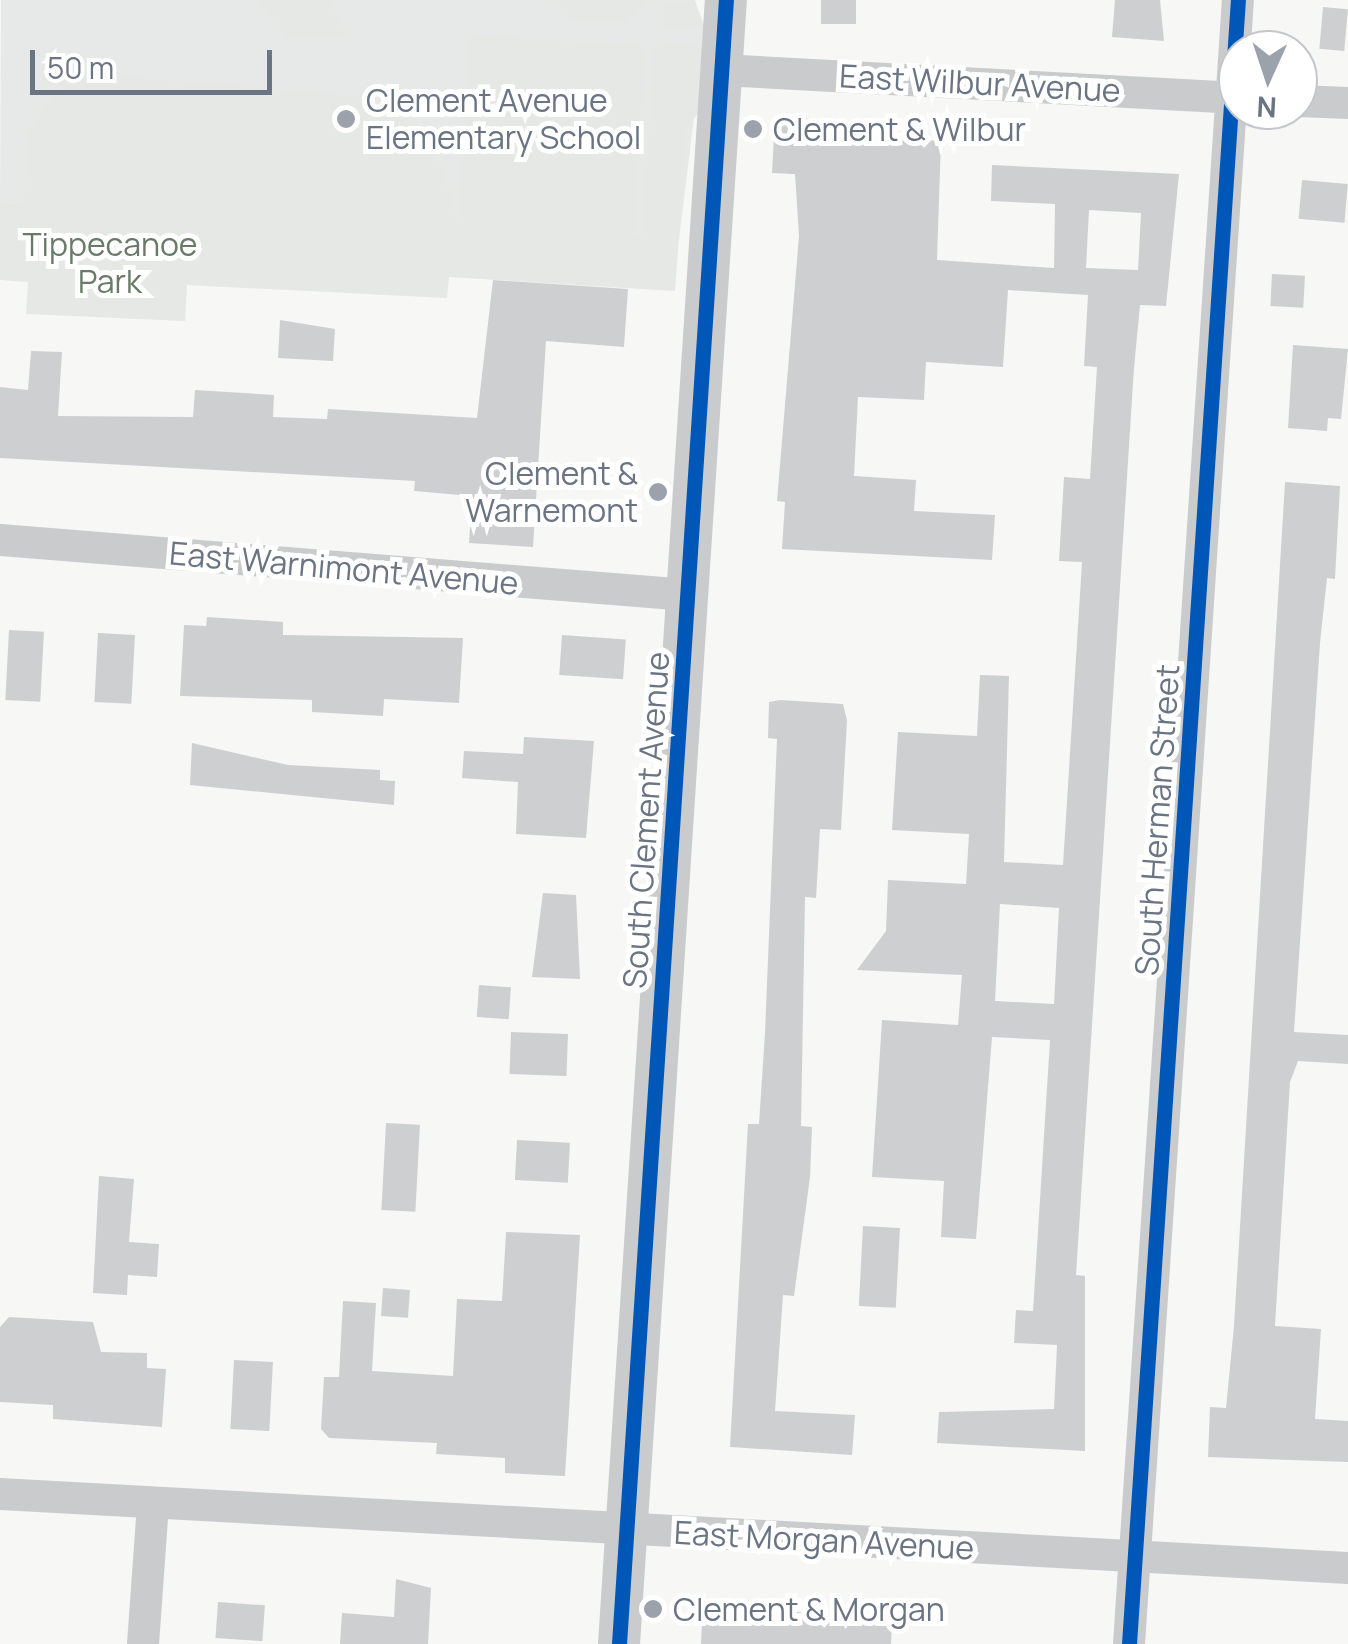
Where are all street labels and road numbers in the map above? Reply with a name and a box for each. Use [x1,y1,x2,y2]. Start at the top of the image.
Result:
street label: East Wilbur Avenue [838,56,1122,110]
street label: East Warnimont Avenue [168,534,520,602]
street label: South Clement Avenue [615,650,677,990]
street label: South Herman Street [1127,663,1187,977]
street label: East Morgan Avenue [673,1513,975,1567]

